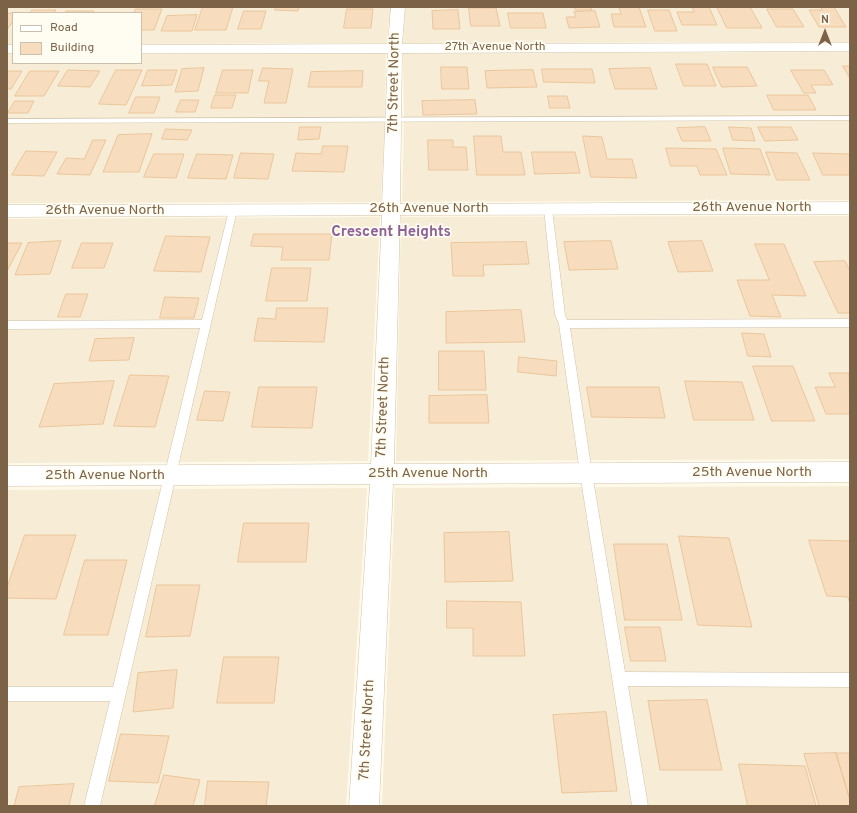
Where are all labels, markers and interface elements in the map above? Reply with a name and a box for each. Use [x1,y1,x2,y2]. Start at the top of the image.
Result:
legend [12,12,142,64]
north arrow [805,12,845,52]
text: N [821,13,829,27]
text: Road [50,20,78,36]
street label: 7th Street North [386,32,404,134]
text: Building [50,40,94,56]
street label: 27th Avenue North [445,41,545,55]
street label: 26th Avenue North [692,200,812,216]
street label: 26th Avenue North [369,201,489,217]
street label: 26th Avenue North [45,203,165,219]
district label: Crescent Heights [331,224,451,242]
street label: 7th Street North [374,356,394,458]
street label: 25th Avenue North [692,465,812,481]
street label: 25th Avenue North [368,466,488,482]
street label: 25th Avenue North [45,468,165,484]
street label: 7th Street North [357,679,379,781]

